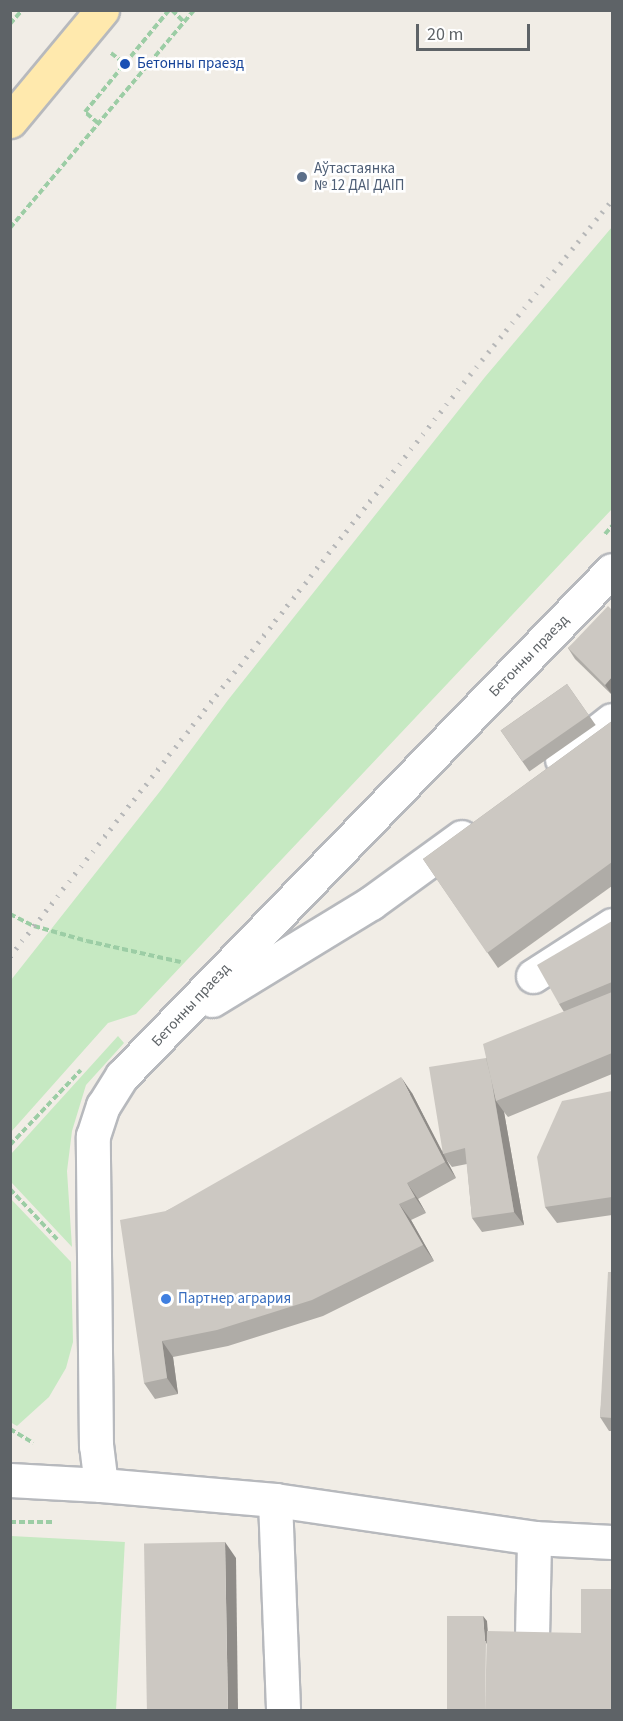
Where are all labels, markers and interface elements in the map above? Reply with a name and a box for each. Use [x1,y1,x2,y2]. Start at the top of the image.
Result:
scale bar [419,12,533,50]
text: 20 m [427,22,463,47]
place label: Бетонны праезд [137,55,244,73]
marker: Бетонны праезд [118,57,132,71]
place label: Аўтастаянка № 12 ДАІ ДАІП [314,159,404,194]
marker: Аўтастаянка № 12 ДАІ ДАІП [295,170,309,184]
street label: Бетонны праезд [485,611,573,701]
street label: Бетонны праезд [148,960,234,1050]
place label: Партнер агрария [178,1290,291,1308]
marker: Партнер агрария [159,1292,173,1306]

